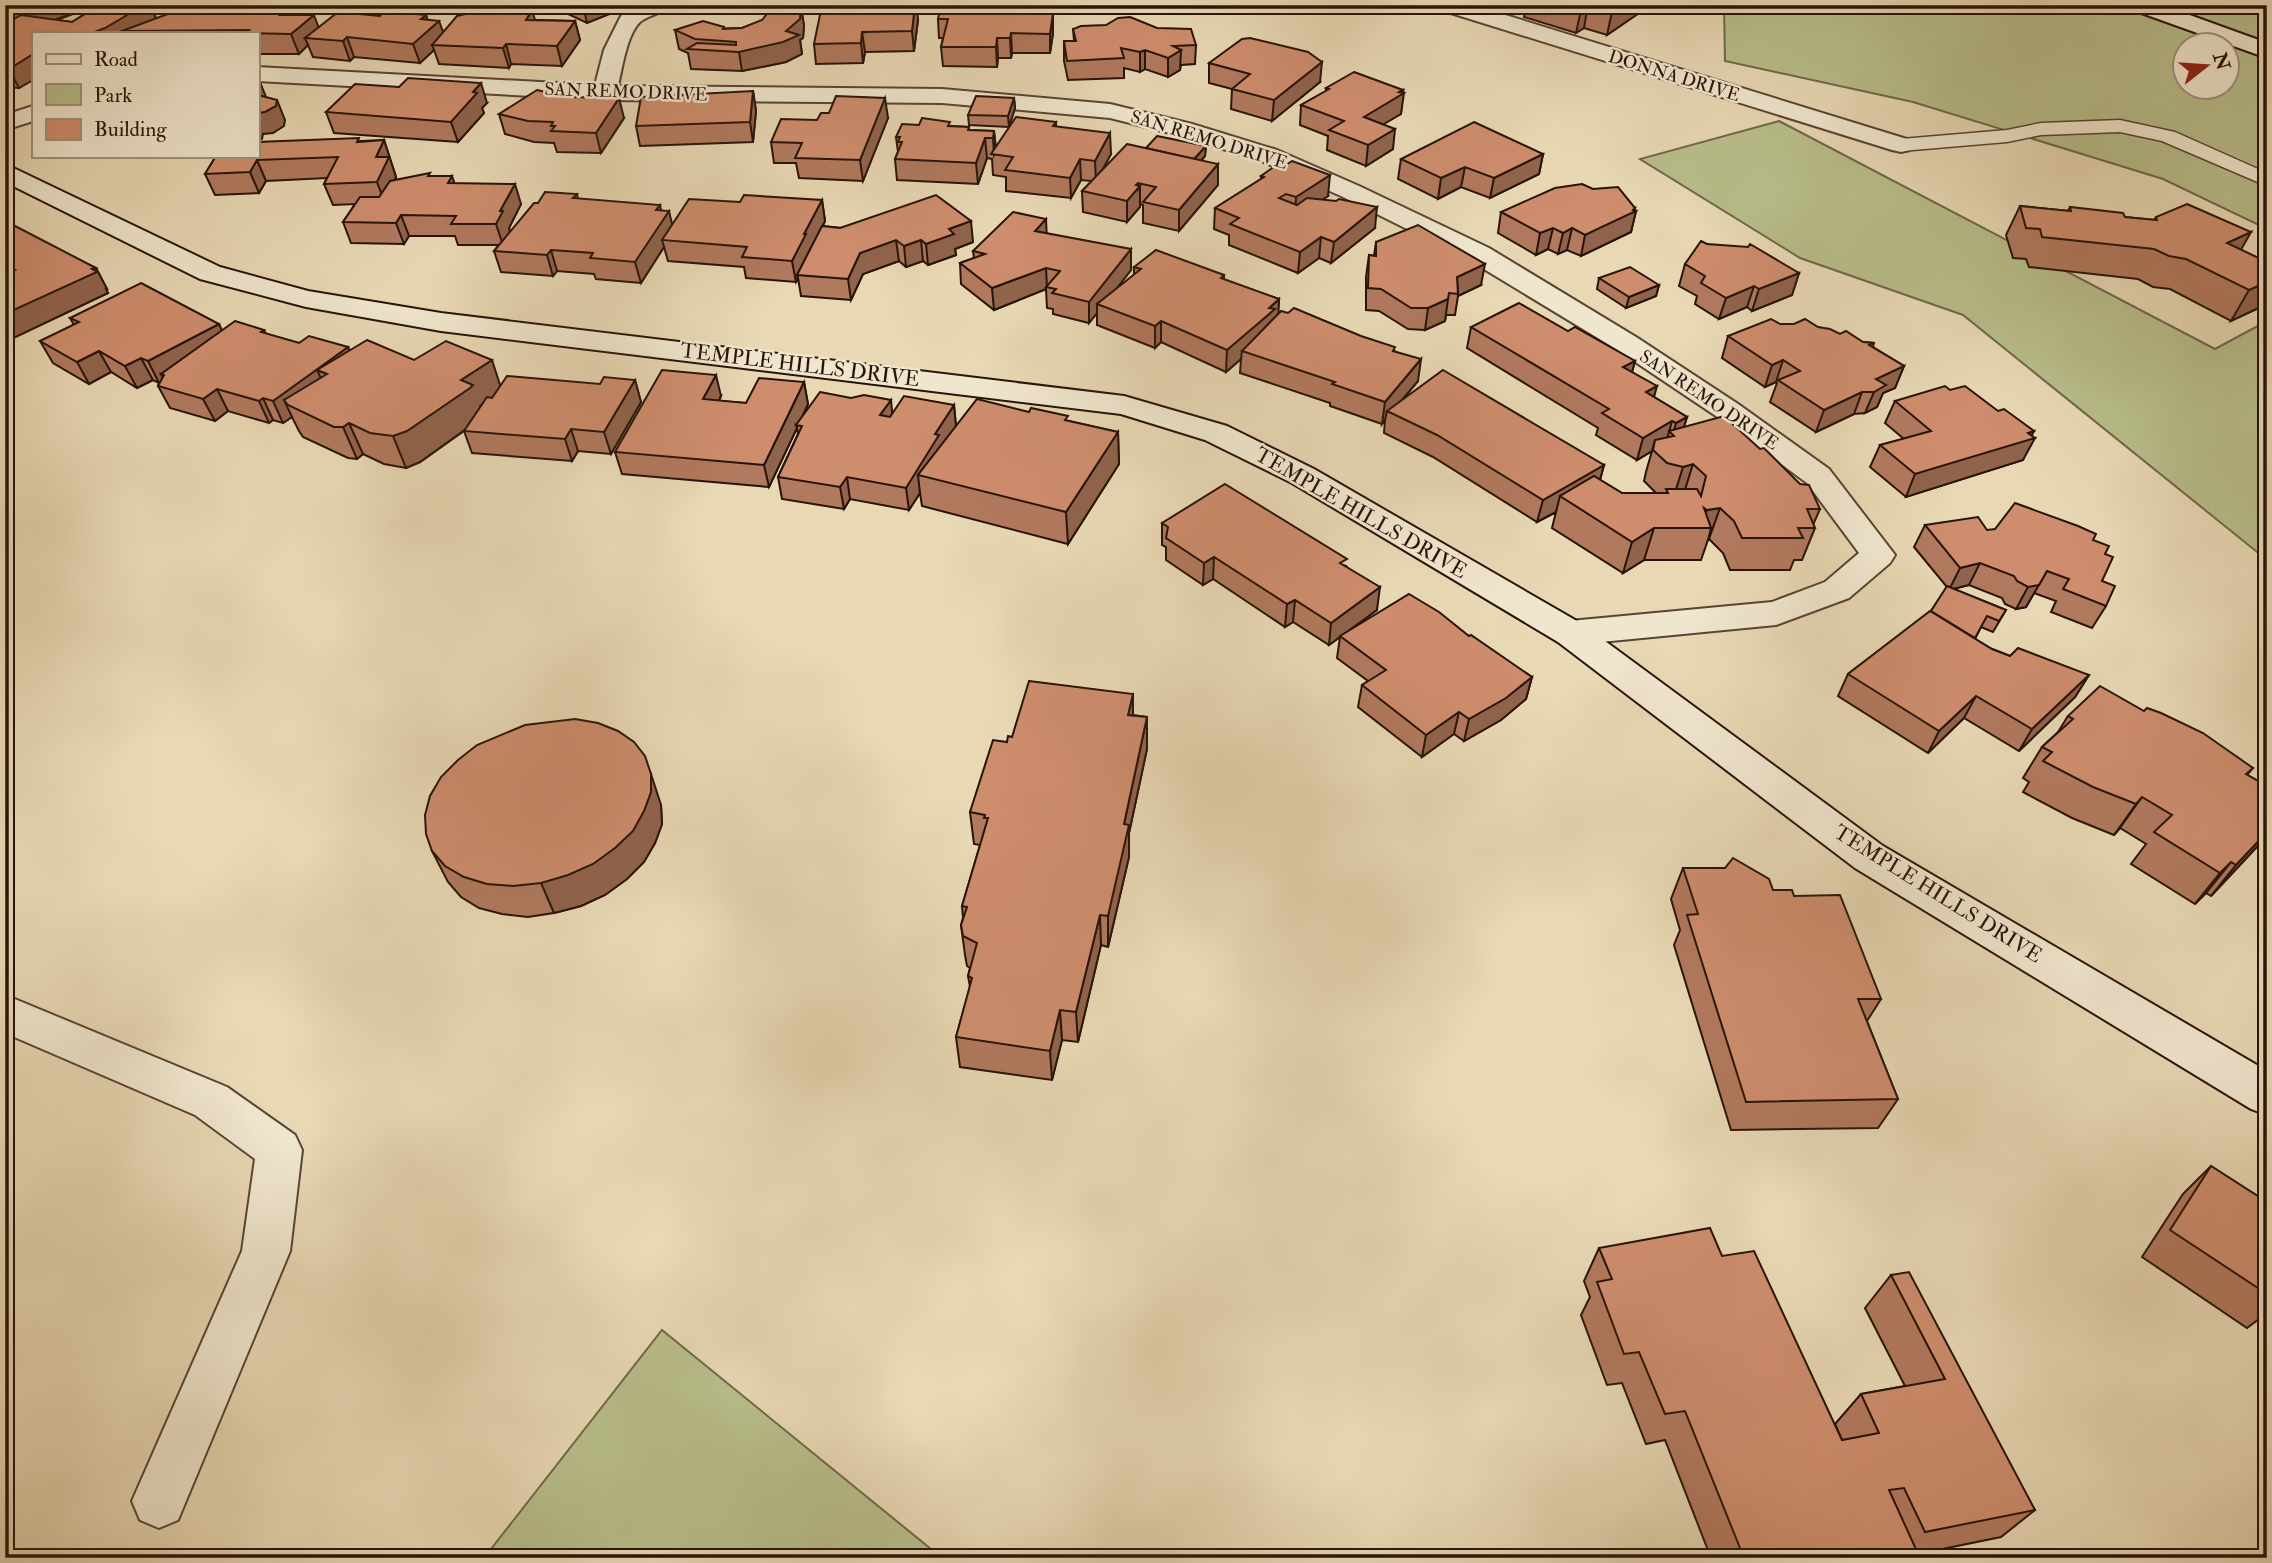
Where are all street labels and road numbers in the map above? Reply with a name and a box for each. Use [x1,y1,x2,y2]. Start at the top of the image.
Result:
street label: DONNA DRIVE [1605,45,1743,107]
street label: SAN REMO DRIVE [544,78,708,106]
street label: SAN REMO DRIVE [1128,105,1290,175]
street label: TEMPLE HILLS DRIVE [679,337,921,393]
street label: SAN REMO DRIVE [1635,345,1783,455]
street label: TEMPLE HILLS DRIVE [1250,441,1472,585]
street label: TEMPLE HILLS DRIVE [1829,819,2047,969]

